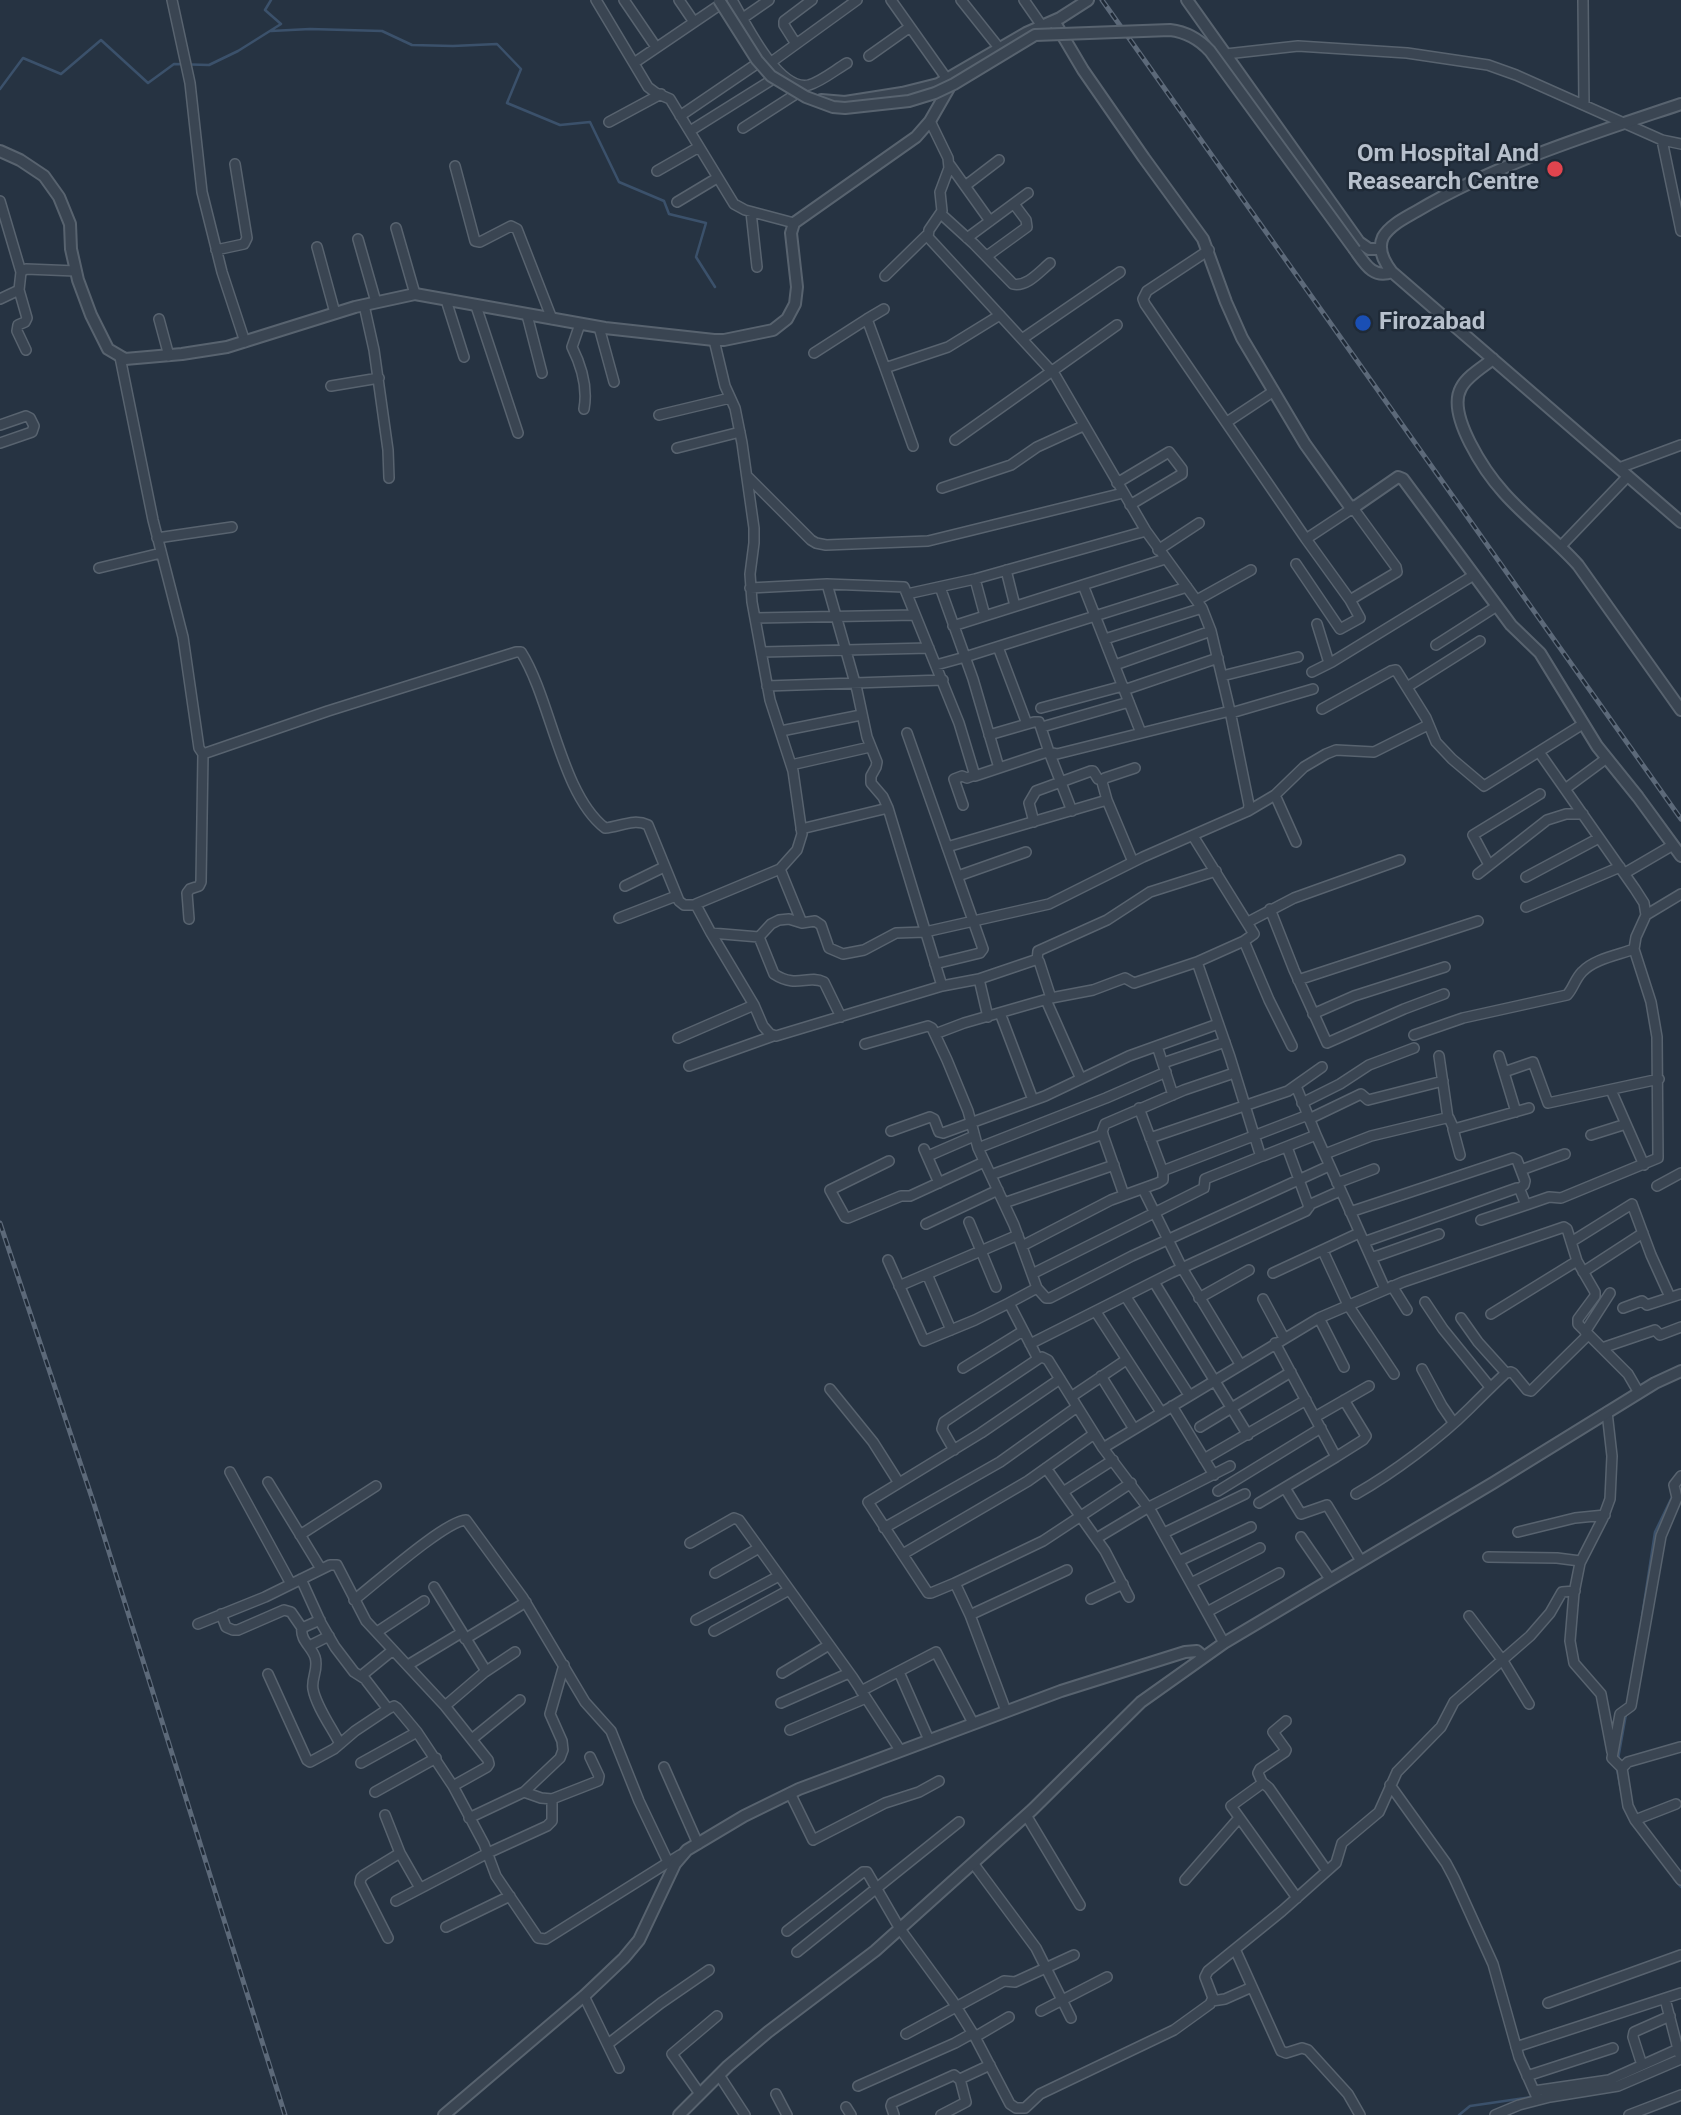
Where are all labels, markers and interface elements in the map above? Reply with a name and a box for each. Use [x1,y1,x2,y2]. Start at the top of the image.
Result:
place label: Om Hospital And Reasearch Centre [1347,141,1539,197]
marker: Om Hospital And Reasearch Centre [1545,159,1565,179]
place label: Firozabad [1379,309,1485,337]
marker: Firozabad [1353,313,1373,333]

